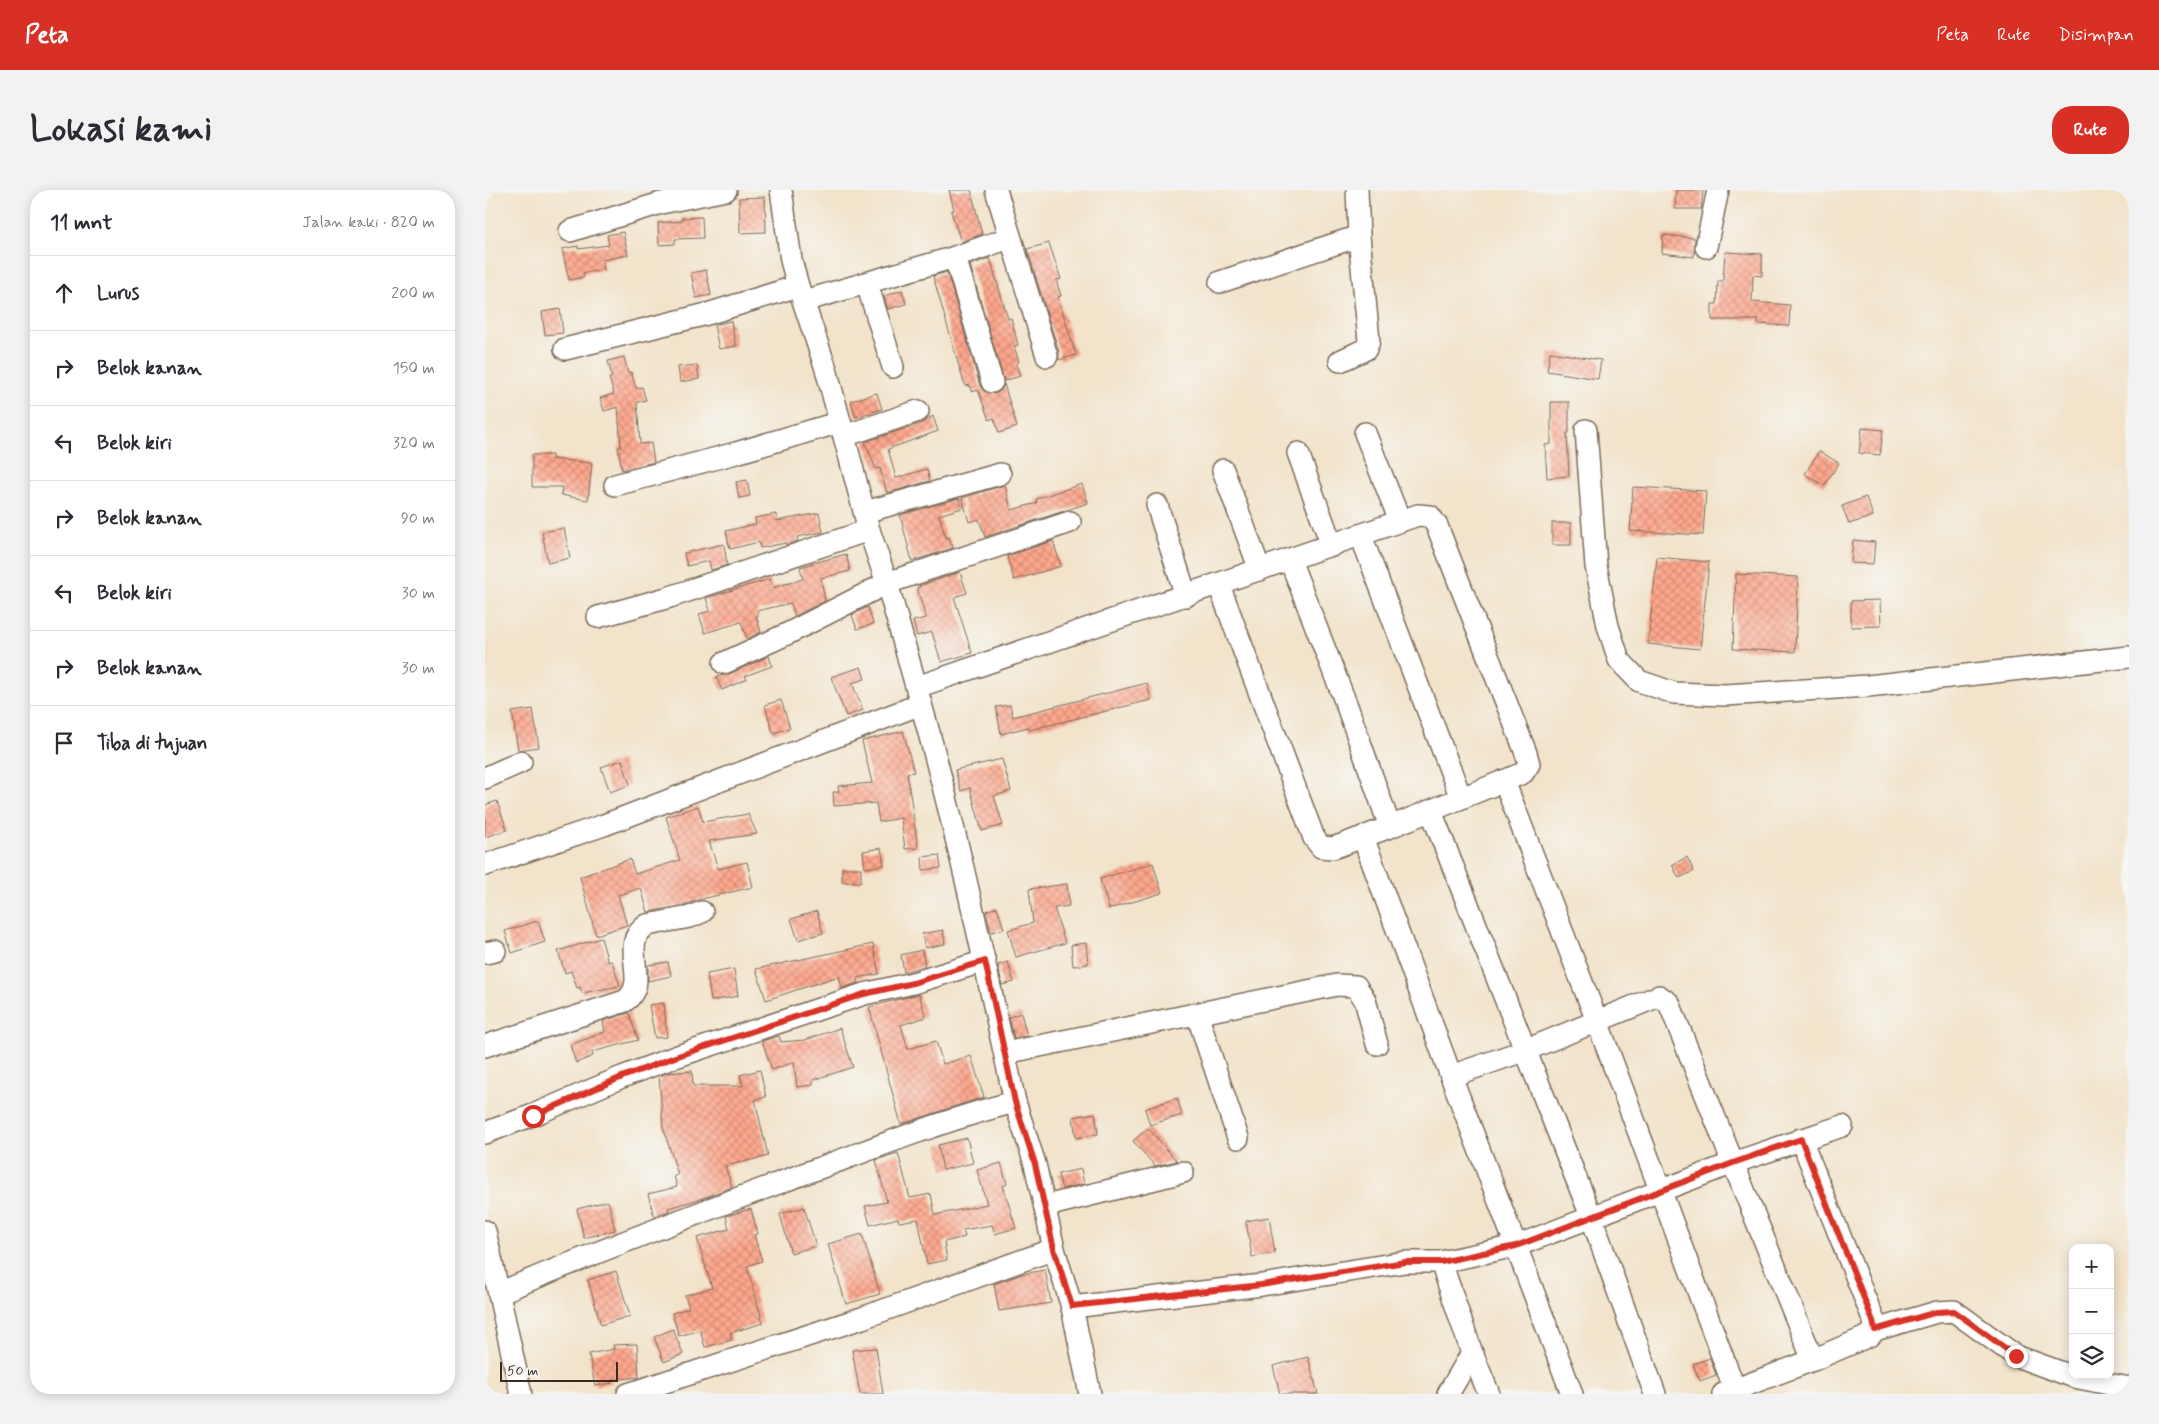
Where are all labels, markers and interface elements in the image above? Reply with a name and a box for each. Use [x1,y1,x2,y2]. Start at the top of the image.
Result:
text: Peta [25,20,69,51]
text: Peta [1936,23,1969,47]
text: Rute [1997,23,2030,47]
text: Disimpan [2058,23,2134,47]
button: Rute [2052,106,2129,154]
text: Lokasi kami [30,107,212,153]
text: 11 mnt [50,209,112,237]
text: Jalan kaki · 820 m [302,212,435,233]
icon: ahead [50,279,78,307]
text: Lurus [97,281,139,306]
text: 200 m [391,283,435,304]
icon: right [50,354,78,382]
text: Belok kanan [97,356,202,381]
text: 150 m [393,358,435,379]
icon: left [50,429,78,457]
text: Belok kiri [97,431,172,456]
text: 320 m [393,433,435,454]
icon: right [50,504,78,532]
text: Belok kanan [97,506,202,531]
text: 90 m [401,508,435,529]
icon: left [50,579,78,607]
text: Belok kiri [97,581,172,606]
text: 30 m [402,583,435,604]
icon: right [50,654,78,682]
text: Belok kanan [97,656,202,681]
text: 30 m [402,658,435,679]
icon: arrive [50,729,78,757]
text: Tiba di tujuan [97,731,208,756]
route start [522,1105,545,1128]
map controls [2069,1244,2114,1379]
button: + [2069,1244,2114,1289]
button: − [2069,1289,2114,1334]
button: layers [2069,1334,2114,1379]
route end [2005,1345,2028,1368]
scale bar [500,1359,617,1382]
text: 50 m [507,1362,538,1380]

